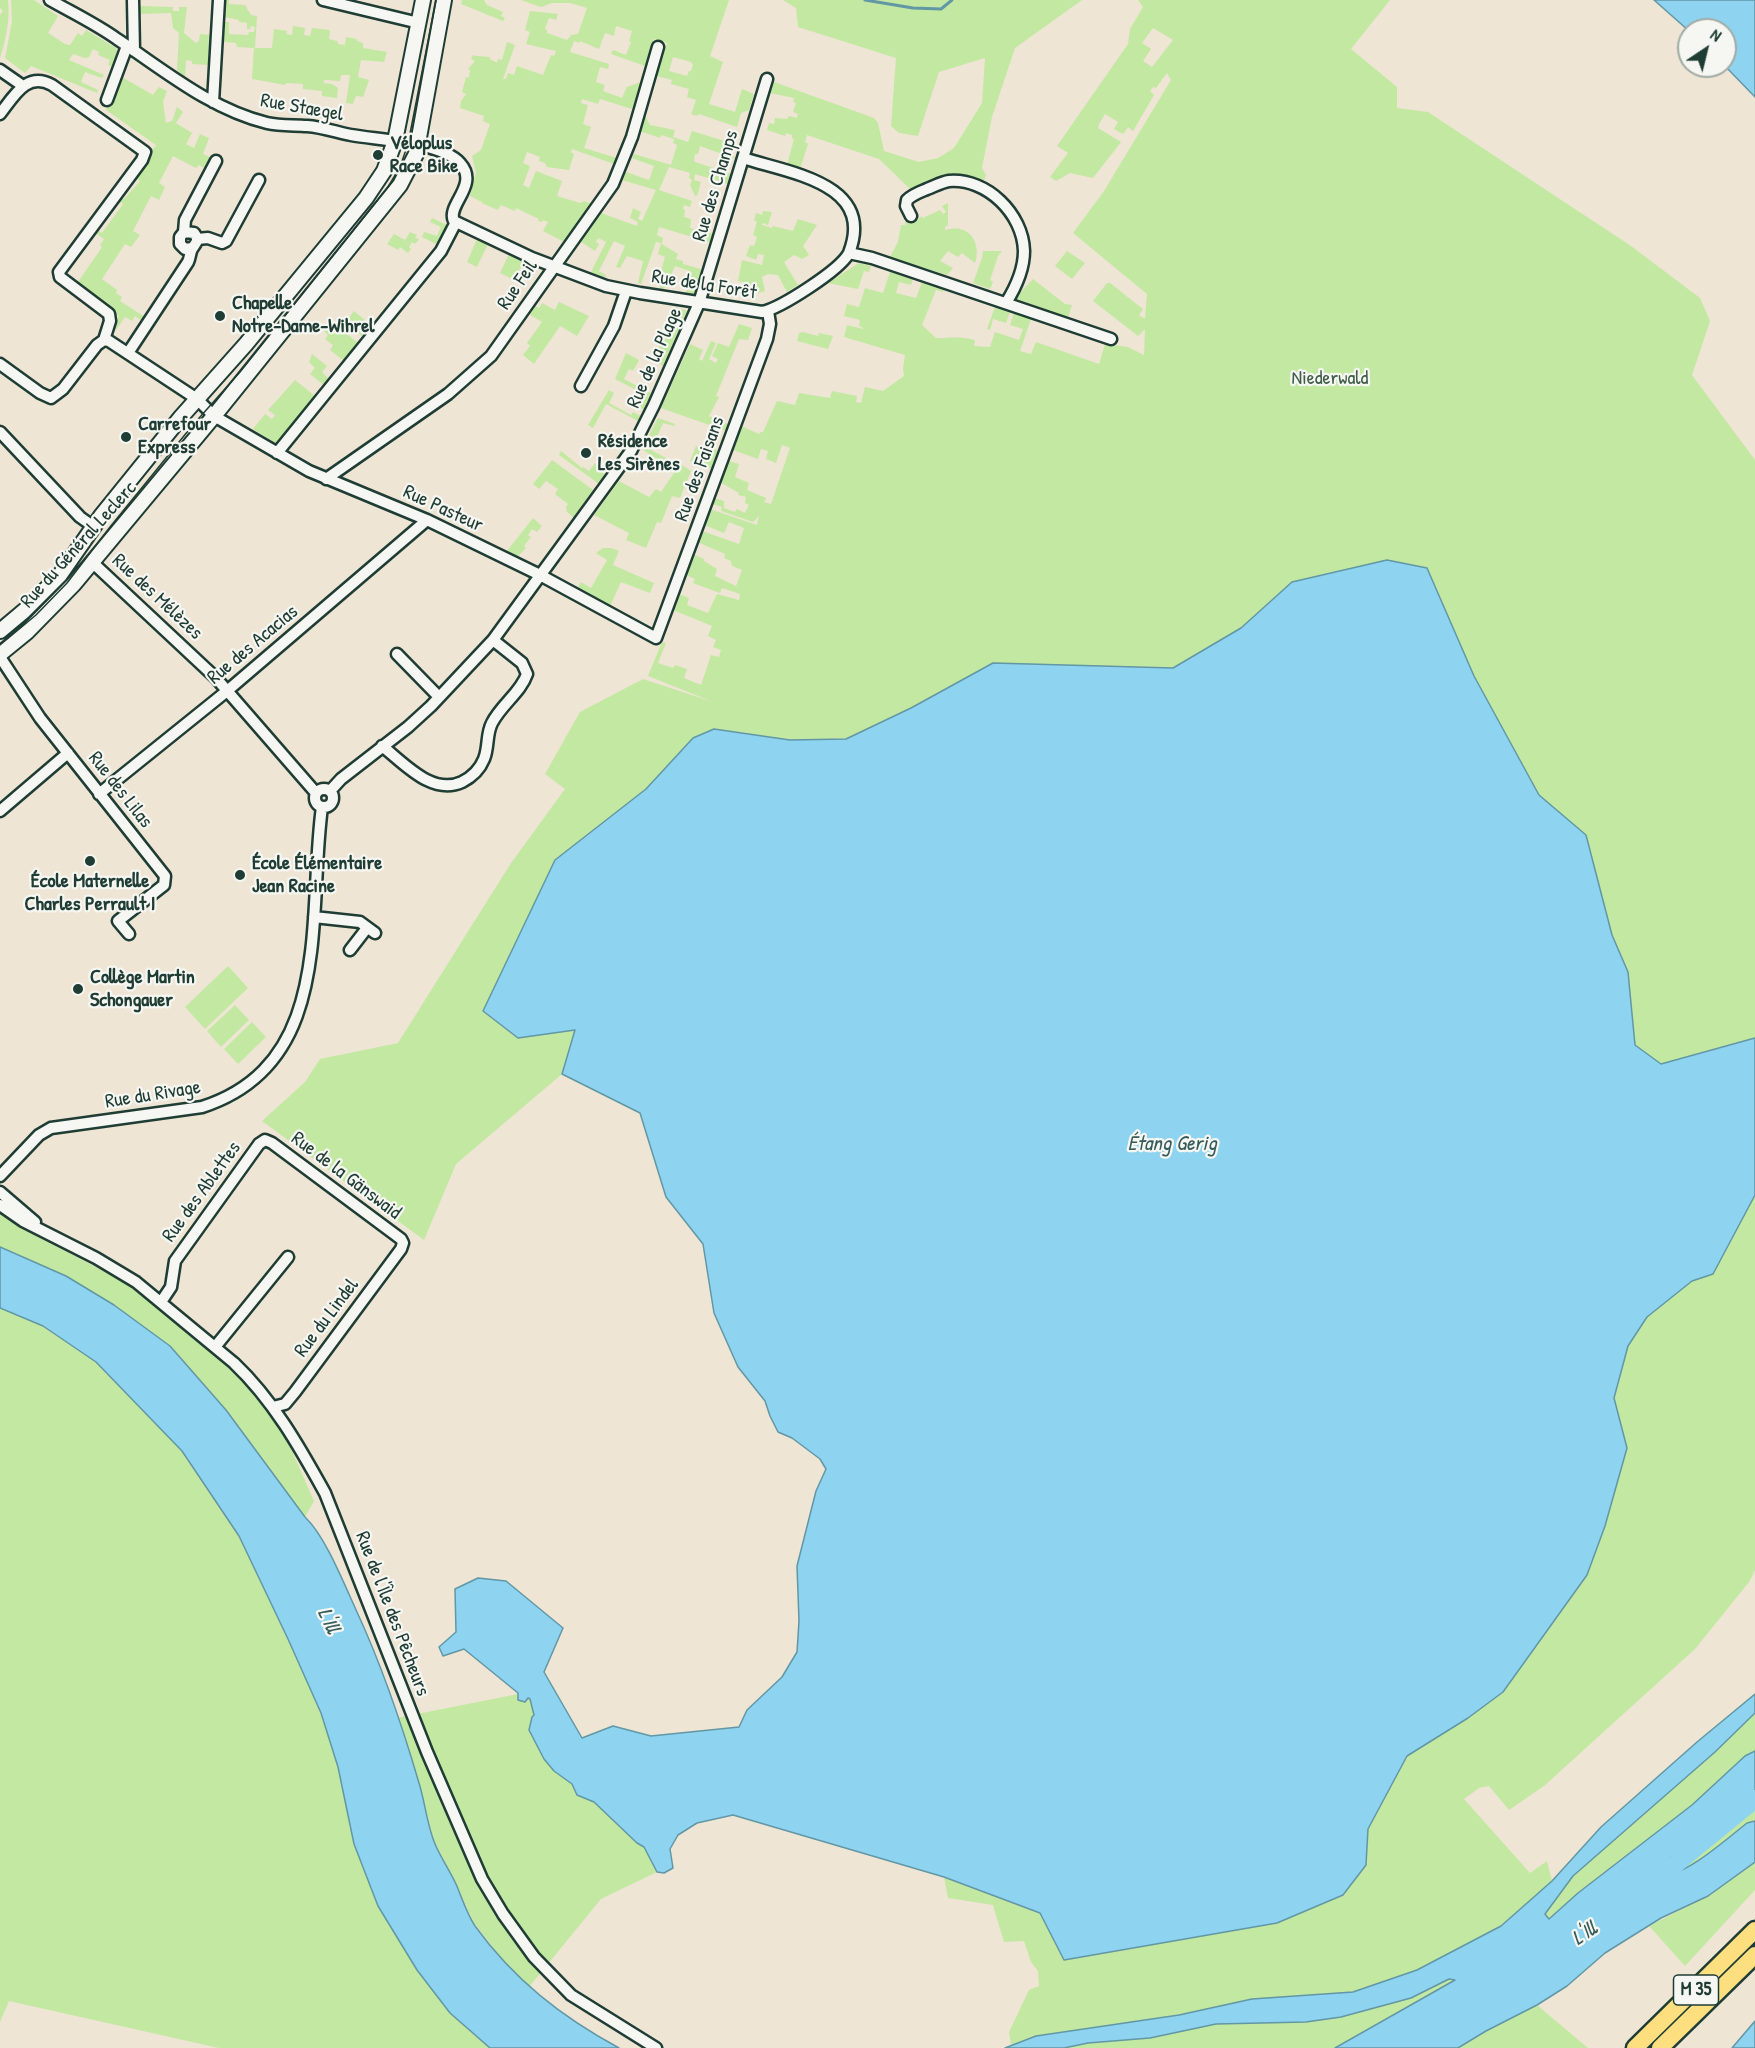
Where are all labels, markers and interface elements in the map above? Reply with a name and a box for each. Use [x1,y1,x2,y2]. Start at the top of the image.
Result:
north arrow [1677,18,1737,78]
text: N [1706,23,1726,46]
street label: Rue Staegel [259,89,345,127]
street label: Rue des Champs [688,128,744,244]
place label: Véloplus Race Bike [390,132,458,179]
marker: Véloplus Race Bike [371,148,385,162]
street label: Rue Feil [493,256,543,314]
street label: Rue de la Forêt [650,265,758,305]
place label: Chapelle Notre-Dame-Wihrel [232,292,374,339]
street label: Rue de la Plage [622,304,688,412]
marker: Chapelle Notre-Dame-Wihrel [213,309,227,323]
park label: Niederwald [1292,367,1368,391]
place label: Carrefour Express [138,413,211,460]
street label: Rue des Faisans [670,413,730,525]
marker: Carrefour Express [119,430,133,444]
place label: Résidence Les Sirènes [598,430,680,477]
marker: Résidence Les Sirènes [579,446,593,460]
street label: Rue du Général Leclerc [16,477,142,613]
street label: Rue Pasteur [399,480,487,538]
street label: Rue des Mélèzes [107,549,207,645]
street label: Rue des Acacias [203,600,303,690]
street label: Rue des Lilas [83,747,157,833]
place label: École Élémentaire Jean Racine [252,852,382,899]
marker: École Maternelle Charles Perrault I [83,854,97,868]
marker: École Élémentaire Jean Racine [233,868,247,882]
place label: École Maternelle Charles Perrault I [25,870,155,917]
place label: Collège Martin Schongauer [90,966,195,1013]
marker: Collège Martin Schongauer [71,982,85,996]
street label: Rue du Rivage [104,1076,202,1114]
street label: Rue de la Gänswaid [286,1127,406,1225]
water label: Étang Gerig [1128,1131,1216,1157]
street label: Rue des Ablettes [157,1137,247,1247]
street label: Rue du Lindel [290,1274,364,1362]
street label: Rue de l'Île des Pêcheurs [350,1528,434,1700]
water label: L'Ill [311,1604,345,1638]
water label: L'Ill [1567,1916,1603,1952]
road number: M 35 [1674,1975,1718,2005]

